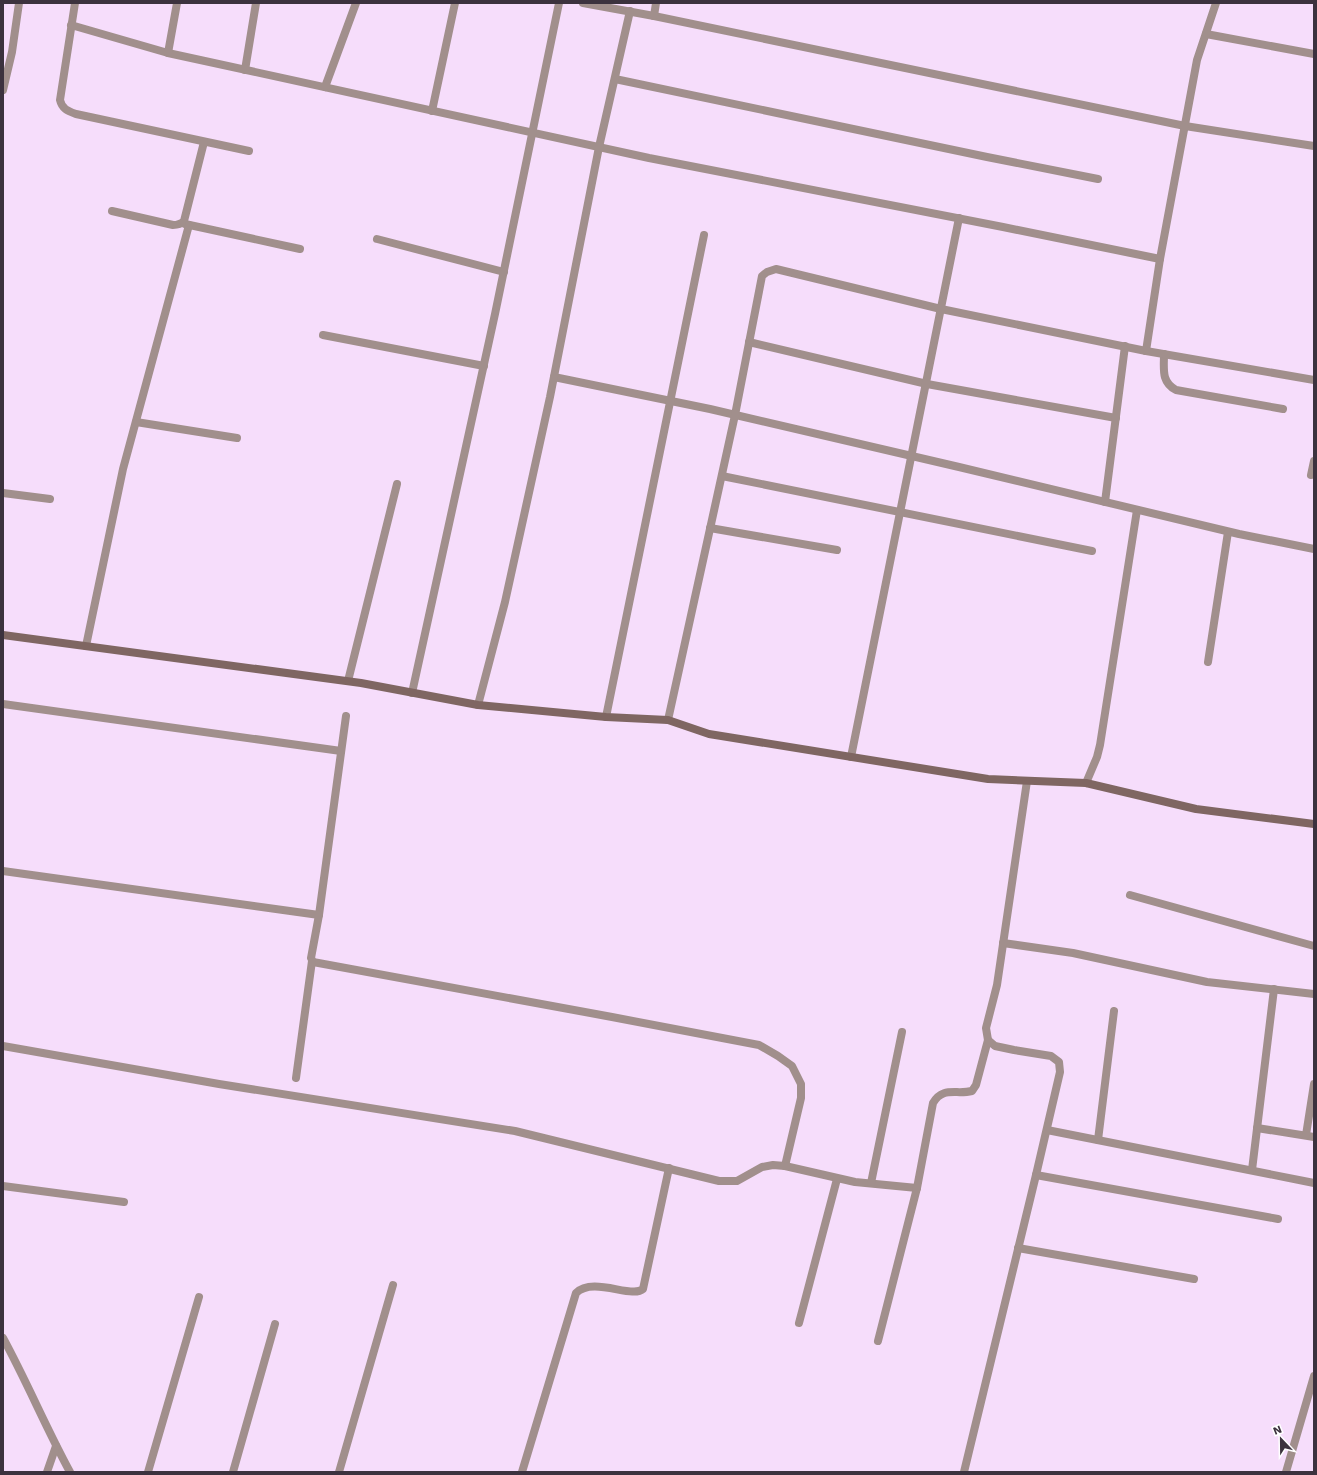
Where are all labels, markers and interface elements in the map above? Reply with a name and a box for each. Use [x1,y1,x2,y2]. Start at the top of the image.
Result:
north arrow [1261,1419,1301,1459]
text: N [1271,1423,1284,1438]

